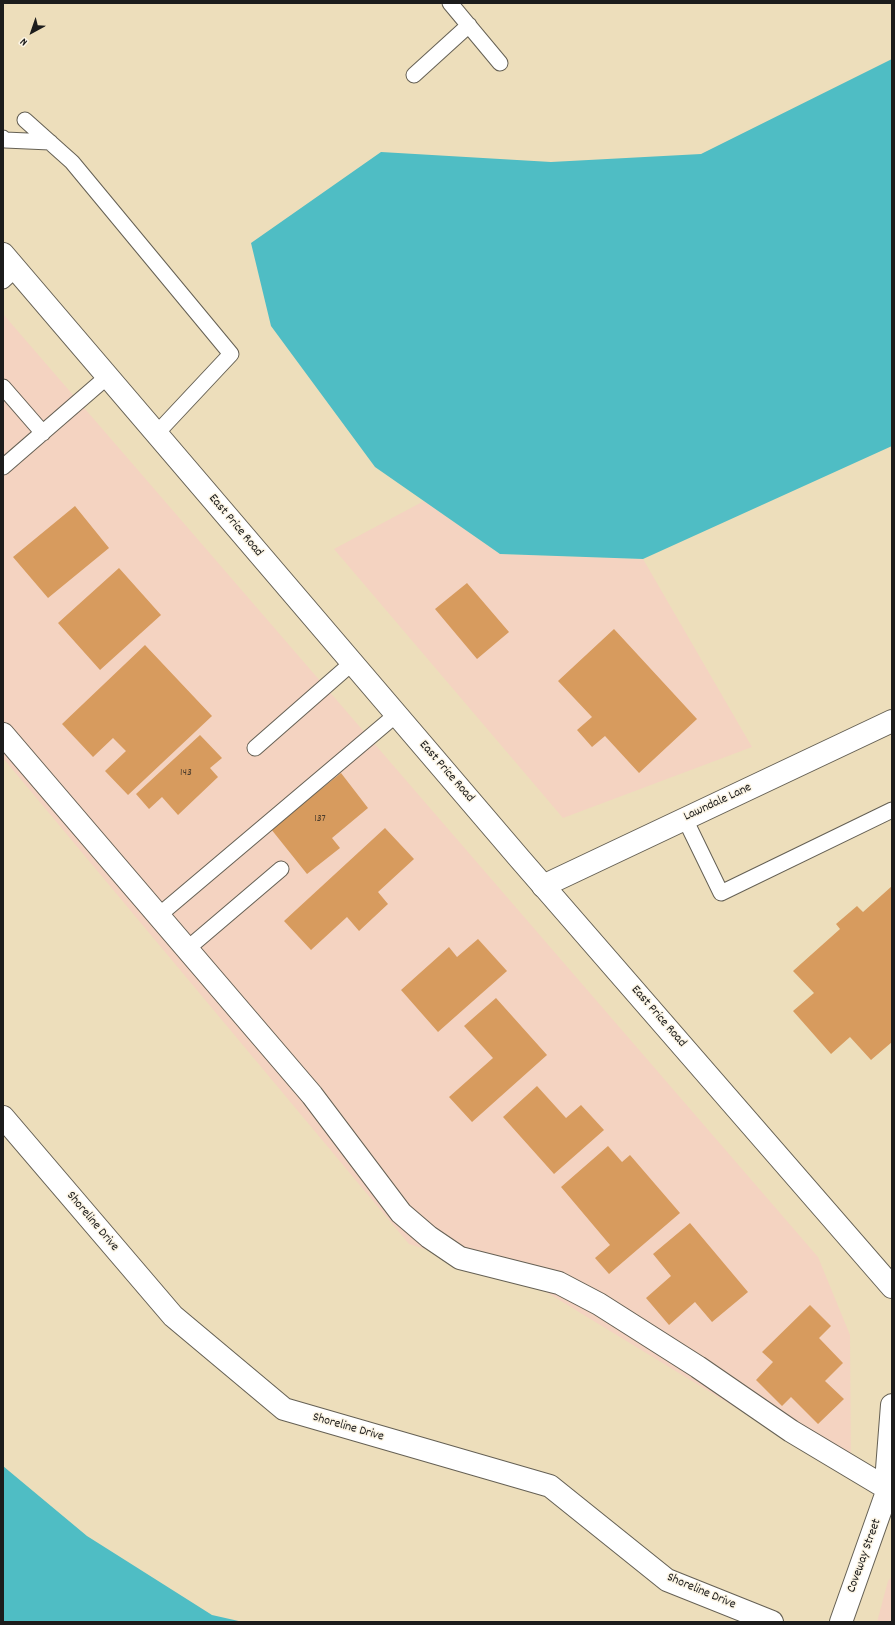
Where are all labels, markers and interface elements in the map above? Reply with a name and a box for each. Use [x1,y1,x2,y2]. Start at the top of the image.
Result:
north arrow [12,12,52,52]
text: N [17,33,32,49]
street label: East Price Road [204,492,266,560]
street label: East Price Road [415,738,477,806]
house number: 143 [180,766,192,780]
street label: Lawndale Lane [682,781,754,825]
house number: 137 [314,812,326,826]
street label: East Price Road [627,983,689,1051]
street label: Shoreline Drive [62,1189,122,1255]
street label: Shoreline Drive [311,1410,385,1446]
street label: Coveway Street [844,1517,886,1595]
street label: Shoreline Drive [664,1571,738,1613]

